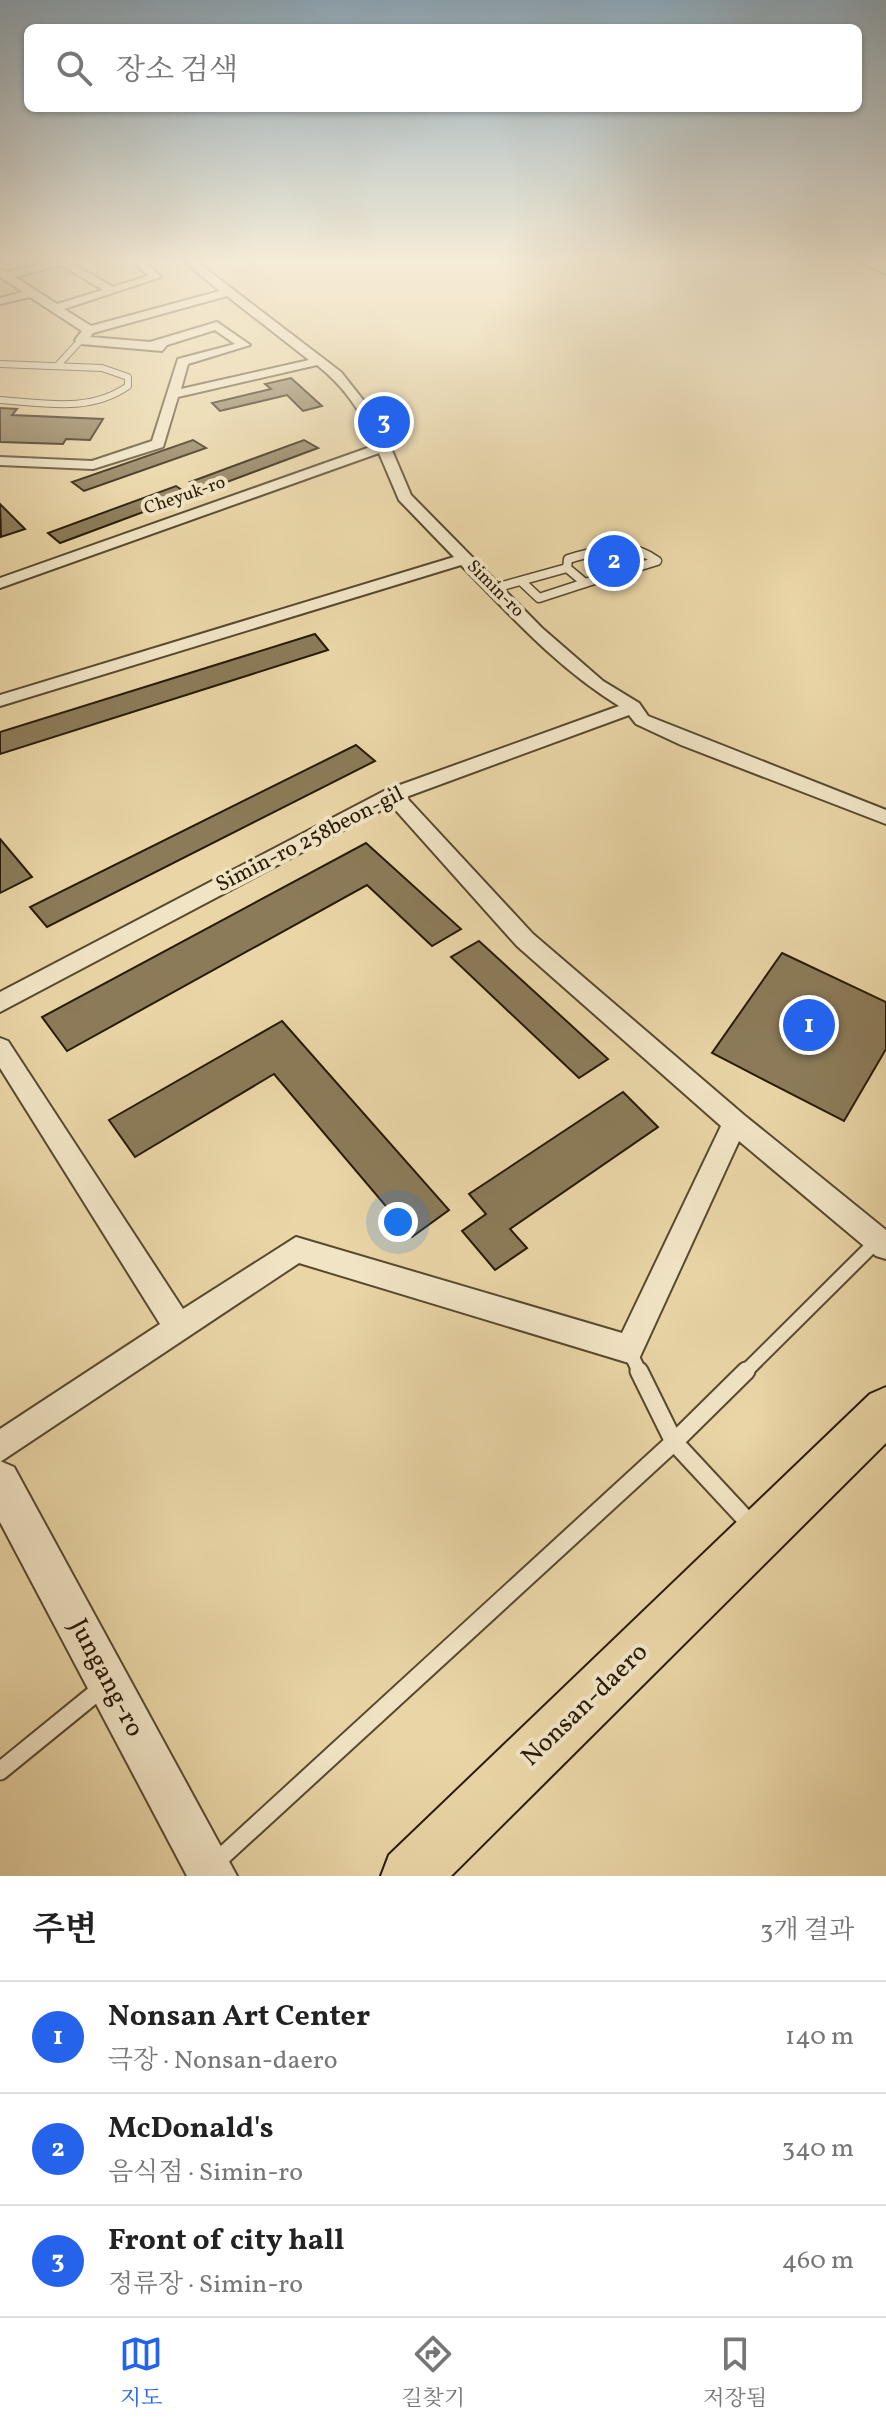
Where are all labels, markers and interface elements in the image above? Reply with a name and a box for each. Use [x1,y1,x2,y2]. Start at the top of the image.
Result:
search box [24,24,862,112]
icon: search [52,46,96,90]
text: 장소 검색 [116,50,238,92]
pin: 3 [358,392,410,452]
street label: Cheyuk-ro [141,470,229,522]
pin: 2 [588,531,640,591]
street label: Simin-ro [461,555,529,623]
street label: Simin-ro 258beon-gil [211,779,409,901]
pin: 1 [783,995,835,1055]
your location [378,1202,418,1242]
street label: Jungang-ro [60,1612,152,1744]
street label: Nonsan-daero [514,1635,656,1775]
text: 주변 [32,1908,98,1955]
text: 3개 결과 [760,1913,854,1949]
text: Nonsan Art Center [108,1996,370,2038]
text: 1 [53,2019,63,2055]
text: 140 m [785,2019,854,2055]
text: 극장 · Nonsan-daero [108,2043,338,2079]
text: McDonald's [108,2108,274,2150]
text: 2 [51,2131,65,2167]
text: 340 m [782,2131,854,2167]
text: 음식점 · Simin-ro [108,2155,303,2191]
text: Front of city hall [108,2220,344,2262]
text: 3 [51,2243,65,2279]
text: 460 m [782,2243,854,2279]
text: 정류장 · Simin-ro [108,2267,303,2303]
tab: 지도 [119,2332,163,2415]
tab: 길찾기 [401,2332,465,2415]
tab: 저장됨 [703,2332,767,2415]

